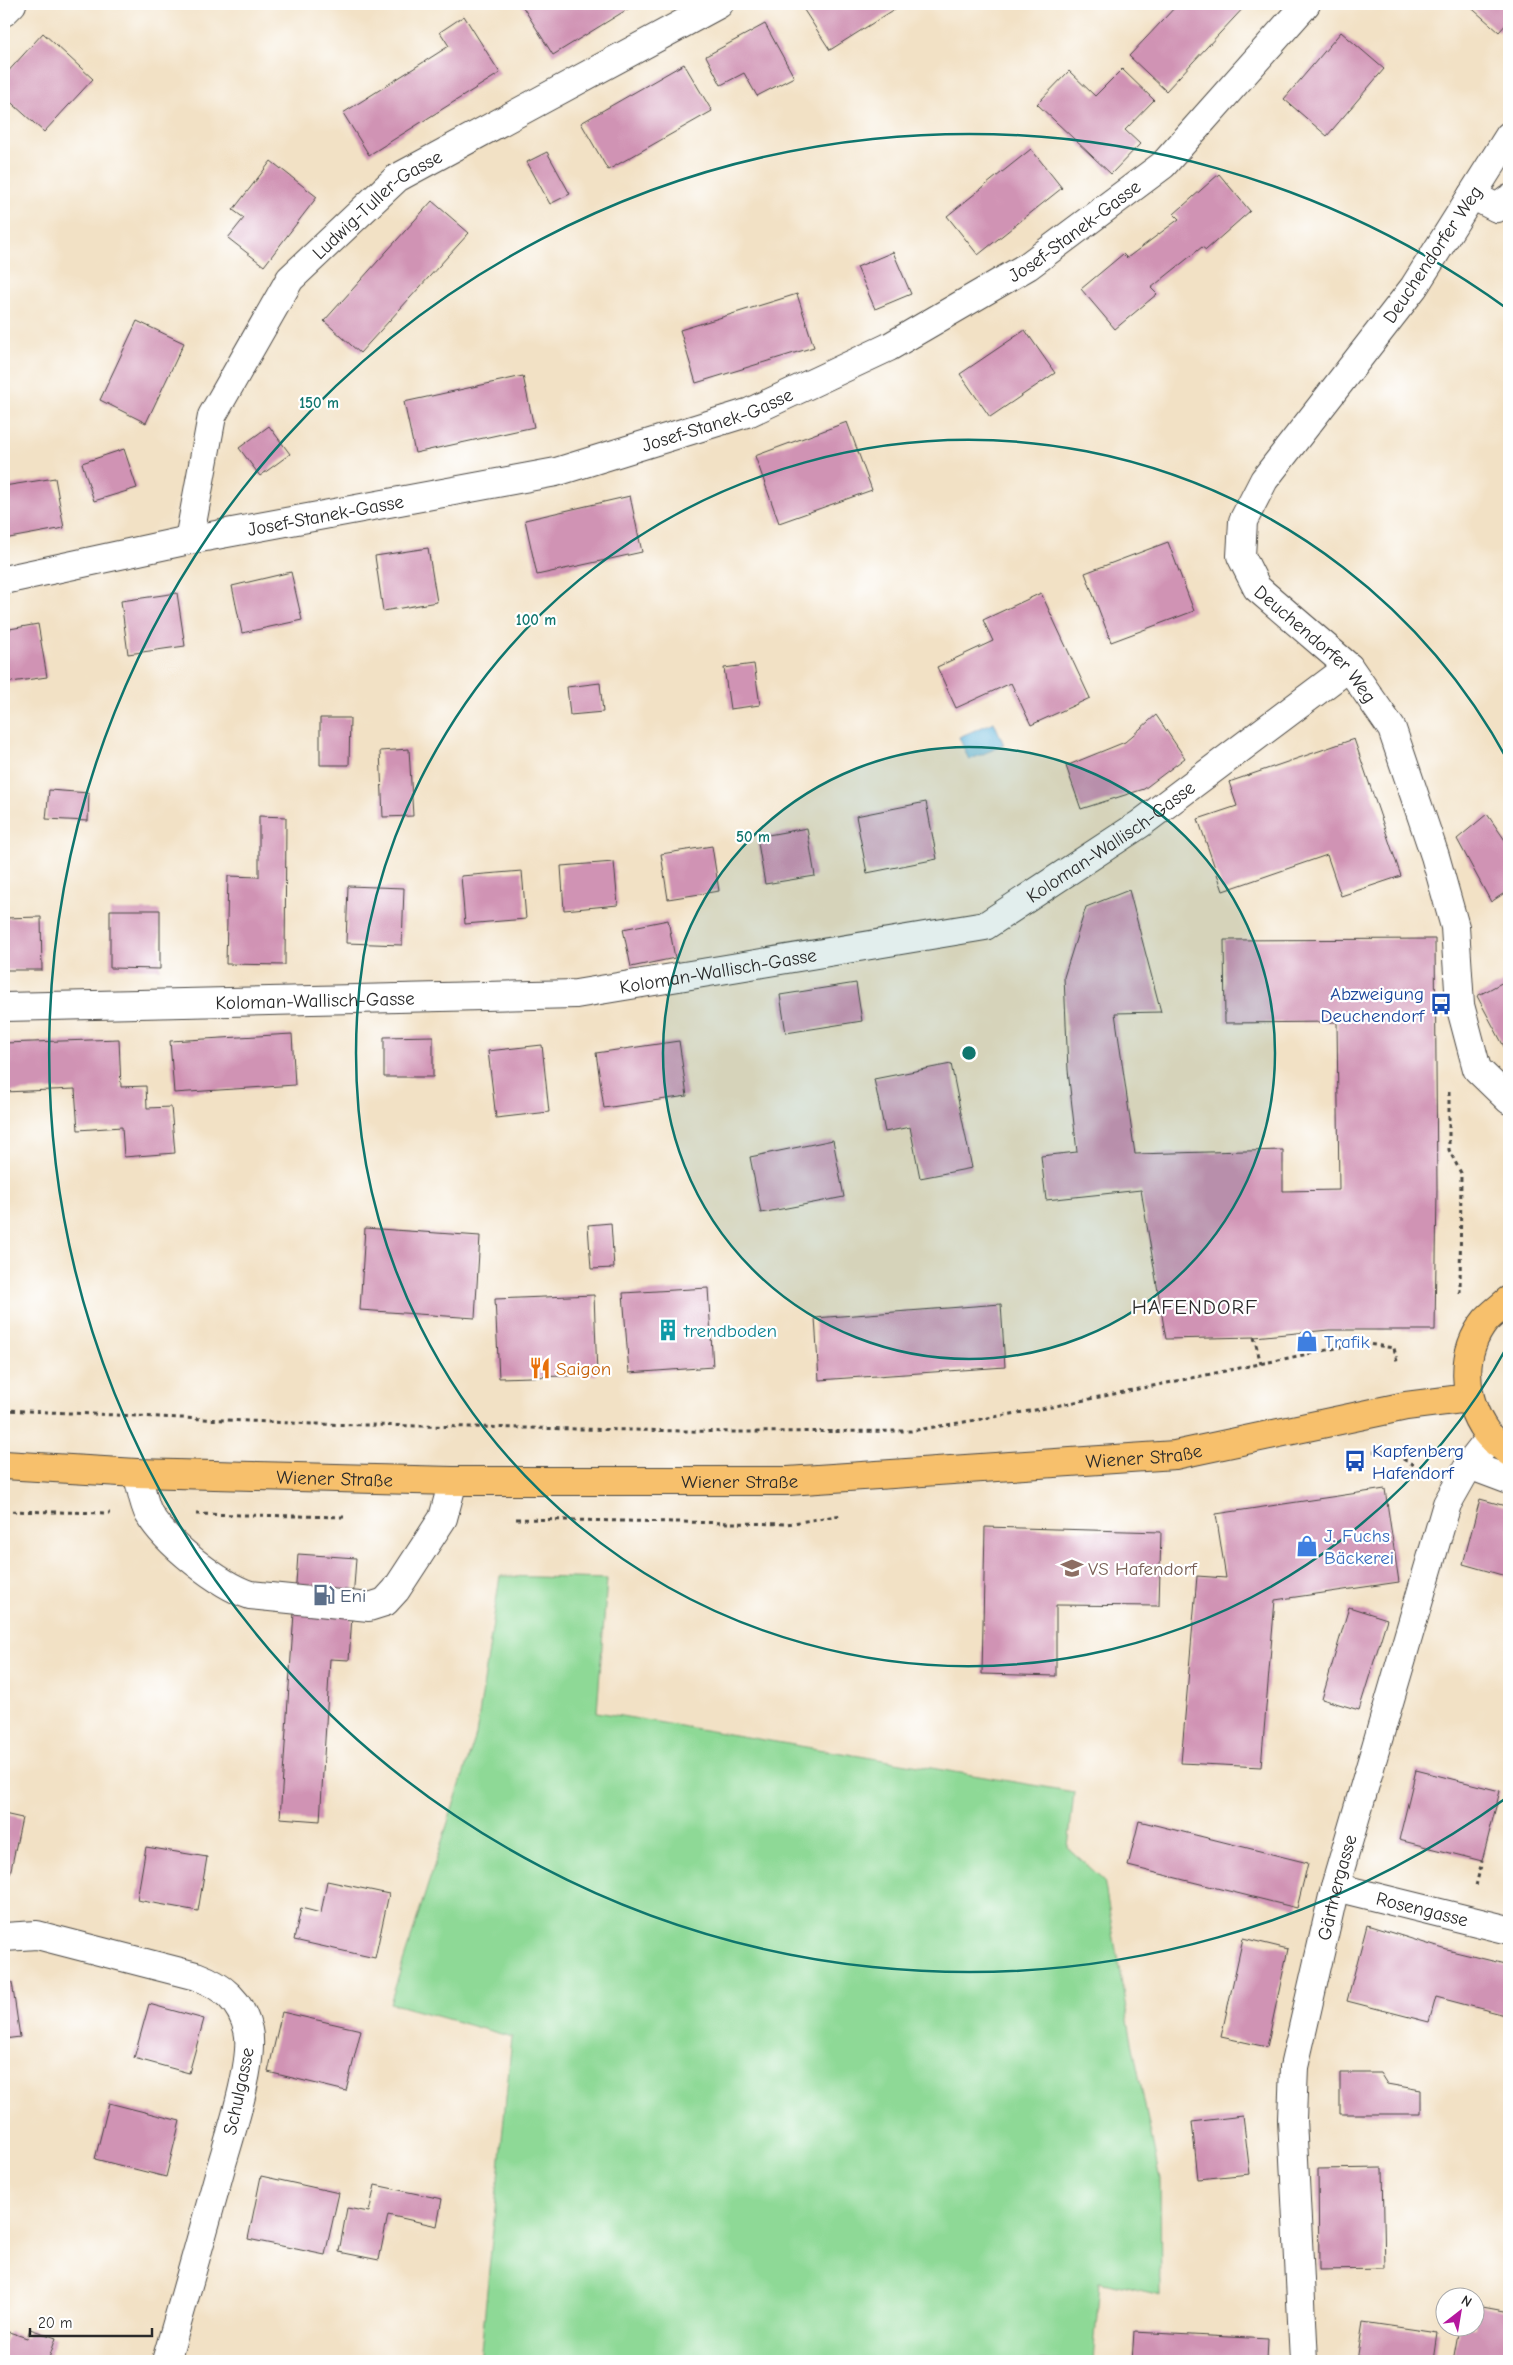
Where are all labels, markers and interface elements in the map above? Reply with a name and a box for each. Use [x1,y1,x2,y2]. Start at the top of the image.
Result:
street label: Ludwig-Tuller-Gasse [308,146,446,264]
street label: Josef-Stanek-Gasse [1005,176,1145,287]
street label: Deuchendorfer Weg [1379,182,1487,328]
street label: Josef-Stanek-Gasse [639,384,796,457]
text: 150 m [299,394,339,412]
street label: Josef-Stanek-Gasse [246,490,405,541]
street label: Deuchendorfer Weg [1250,581,1380,707]
text: 100 m [516,611,556,629]
street label: Koloman-Wallisch-Gasse [1023,777,1199,908]
text: 50 m [736,828,770,846]
street label: Koloman-Wallisch-Gasse [618,944,818,999]
place label: Abzweigung Deuchendorf [1320,983,1426,1027]
street label: Koloman-Wallisch-Gasse [215,988,415,1014]
bus stop icon: Abzweigung Deuchendorf [1428,991,1454,1017]
centre of rings [960,1044,978,1062]
district label: HAFENDORF [1132,1295,1258,1319]
building icon: trendboden [655,1317,681,1343]
place label: trendboden [683,1320,777,1342]
shop icon: Trafik [1294,1328,1320,1354]
place label: Trafik [1324,1331,1371,1353]
restaurant icon: Saigon [527,1355,553,1381]
place label: Saigon [556,1358,611,1380]
street label: Wiener Straße [1085,1440,1204,1473]
place label: Kapfenberg Hafendorf [1372,1440,1464,1484]
bus stop icon: Kapfenberg Hafendorf [1342,1448,1368,1474]
street label: Wiener Straße [276,1467,393,1491]
street label: Wiener Straße [681,1470,799,1493]
place label: J. Fuchs Bäckerei [1324,1525,1394,1569]
shop icon: J. Fuchs Bäckerei [1294,1533,1320,1559]
school or university icon: VS Hafendorf [1059,1555,1085,1581]
place label: VS Hafendorf [1088,1558,1198,1580]
fuel station icon: Eni [311,1582,337,1608]
place label: Eni [340,1585,366,1607]
street label: Gärtnergasse [1313,1832,1362,1943]
street label: Rosengasse [1374,1888,1470,1932]
street label: Schulgasse [219,2045,259,2137]
north arrow [1436,2288,1486,2338]
text: N [1458,2292,1475,2311]
scale bar [30,2305,152,2337]
text: 20 m [38,2314,72,2332]

